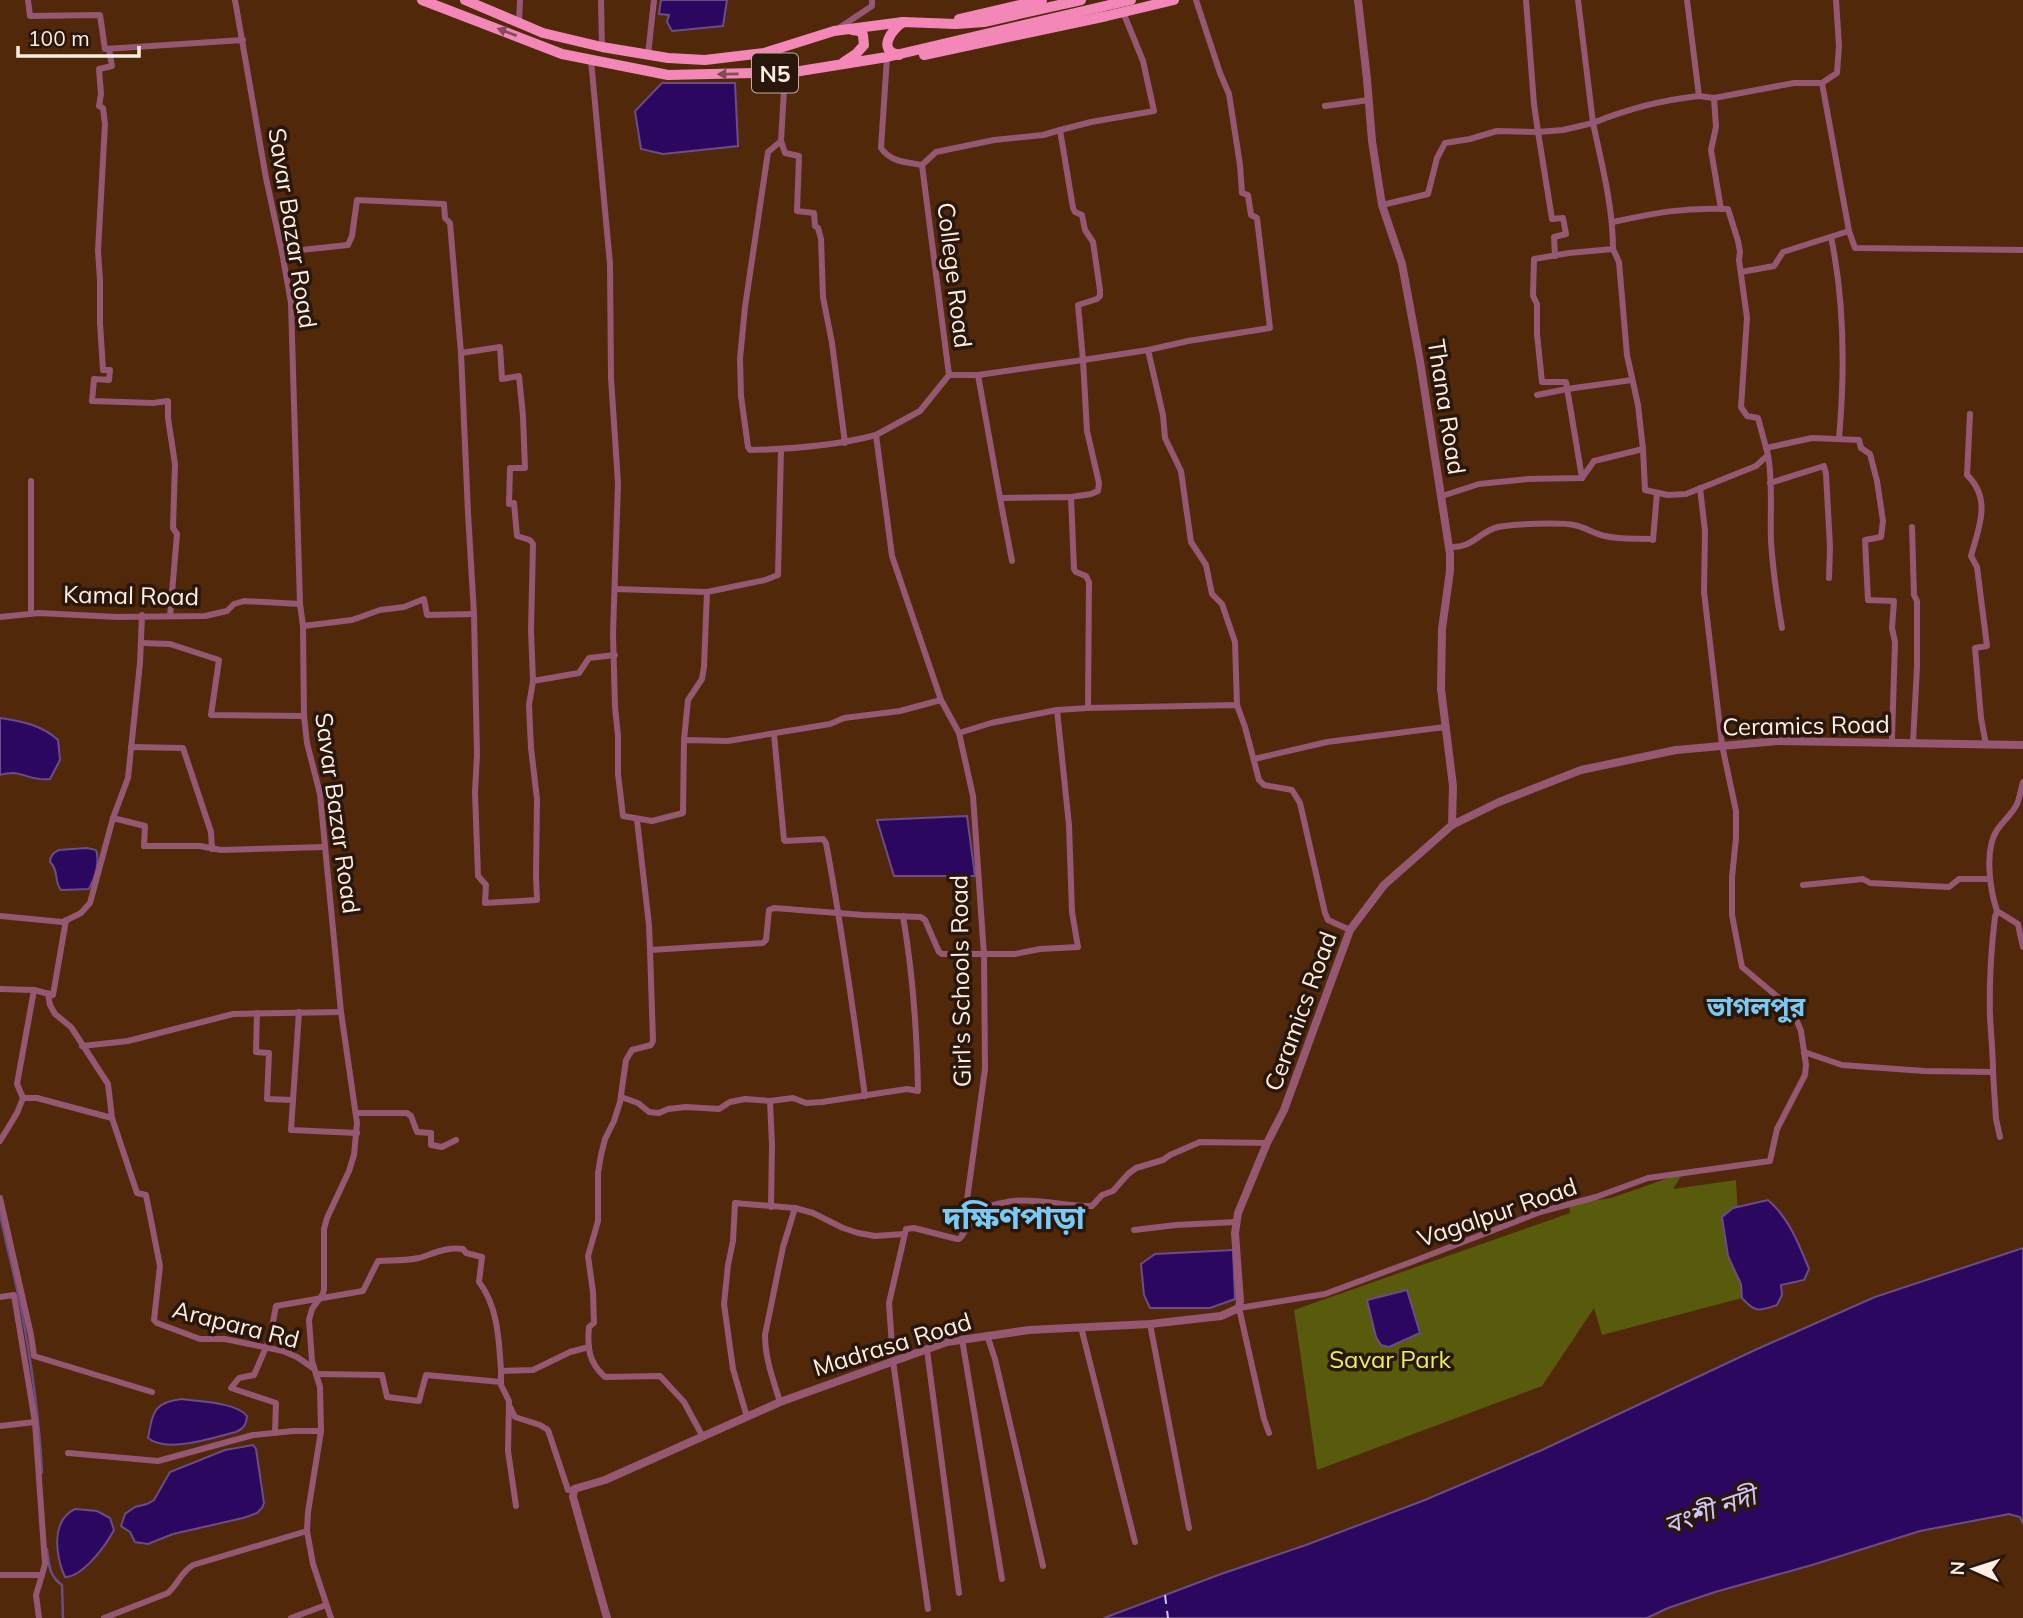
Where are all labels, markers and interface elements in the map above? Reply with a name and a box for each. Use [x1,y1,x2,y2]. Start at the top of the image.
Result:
scale bar [18,14,138,58]
text: 100 m [28,25,90,51]
one-way arrow [496,27,517,38]
road number: N5 [752,54,798,92]
one-way arrow [717,68,739,80]
street label: Savar Bazar Road [262,126,324,330]
street label: College Road [931,201,979,349]
street label: Thana Road [1422,337,1472,477]
street label: Kamal Road [63,579,199,611]
street label: Ceramics Road [1722,709,1890,741]
street label: Savar Bazar Road [309,711,367,915]
street label: Girl's Schools Road [943,875,977,1087]
street label: Ceramics Road [1257,927,1343,1095]
district label: ভাগলপুর [1706,990,1805,1024]
street label: Vagalpur Road [1413,1171,1581,1253]
district label: দক্ষিণপাড়া [942,1197,1086,1237]
street label: Arapara Rd [170,1294,302,1354]
street label: Madrasa Road [809,1306,975,1382]
park label: Savar Park [1329,1344,1451,1374]
water label: বংশী নদী [1660,1477,1765,1541]
north arrow [1939,1534,2009,1604]
text: N [1945,1560,1969,1576]

